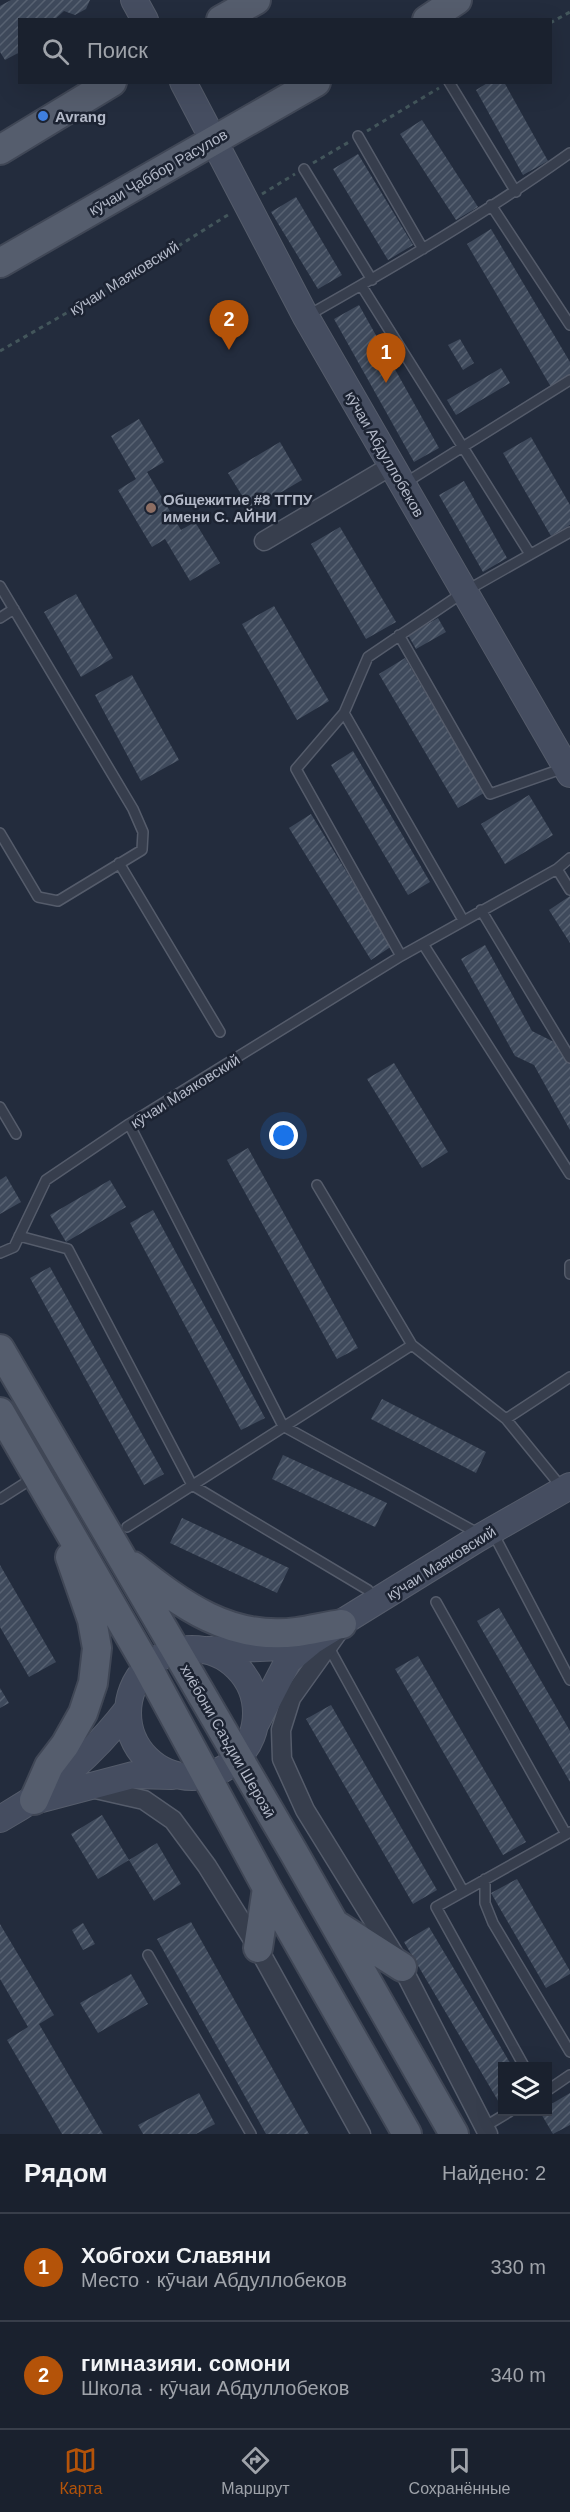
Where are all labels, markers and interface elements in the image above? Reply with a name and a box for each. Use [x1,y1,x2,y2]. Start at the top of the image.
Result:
search box [18,18,552,84]
icon: search [39,35,72,68]
text: Поиск [87,38,148,63]
place label: Avrang [55,108,106,125]
marker: Avrang [36,109,50,123]
street label: кӯчаи Ҷаббор Расулов [86,125,230,219]
street label: кӯчаи Маяковский [66,238,182,318]
pin: 2 [210,300,248,350]
pin: 1 [366,334,406,383]
street label: кӯчаи Абдуллобеков [342,388,428,520]
place label: Общежитие #8 ТГПУ имени С. АЙНИ [163,491,313,525]
marker: Общежитие #8 ТГПУ имени С. АЙНИ [144,501,158,515]
street label: кӯчаи Маяковский [127,1051,243,1131]
your location [269,1121,298,1150]
street label: кӯчаи Маяковский [383,1523,499,1603]
street label: хиёбони Саъдии Шерозӣ [177,1661,279,1821]
map controls [498,2062,552,2116]
button: layers [498,2062,552,2116]
text: Рядом [24,2158,107,2188]
text: Найдено: 2 [442,2162,546,2184]
text: Хобгохи Славяни [81,2243,271,2268]
text: 1 [38,2256,49,2278]
text: 330 m [490,2256,546,2278]
text: Место · кӯчаи Абдуллобеков [81,2269,347,2291]
text: гимназияи. сомони [81,2351,290,2376]
text: 2 [38,2364,49,2386]
text: 340 m [490,2364,546,2386]
text: Школа · кӯчаи Абдуллобеков [81,2377,349,2399]
tab: Карта [60,2444,102,2498]
tab: Маршрут [221,2444,290,2498]
tab: Сохранённые [409,2444,510,2498]

